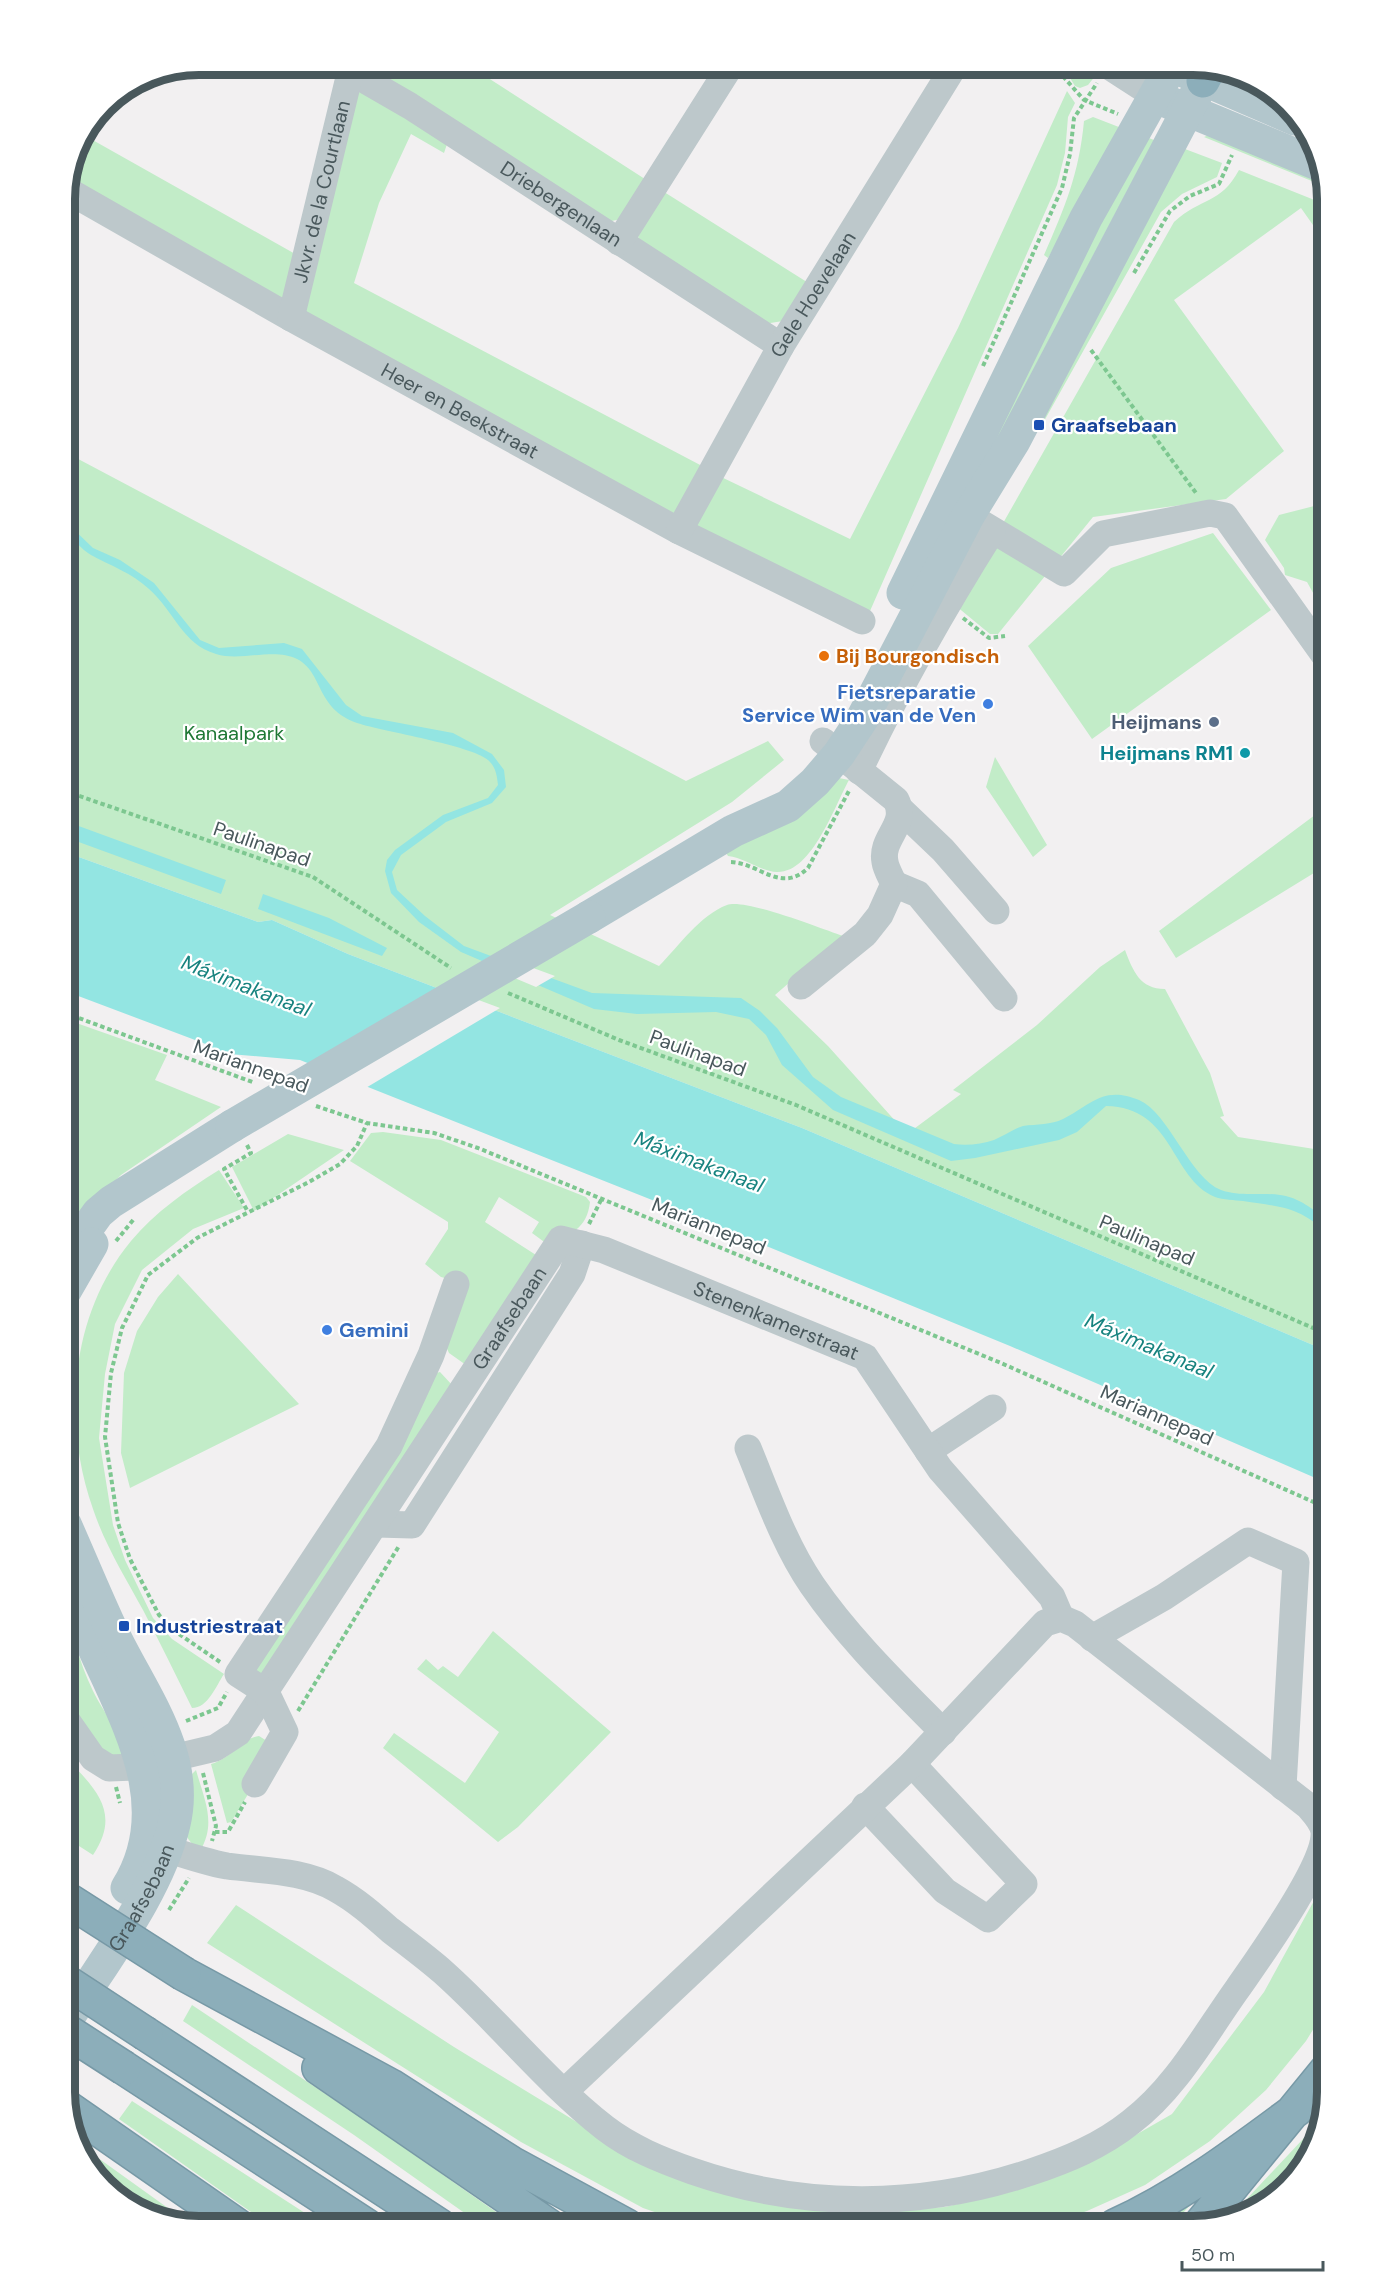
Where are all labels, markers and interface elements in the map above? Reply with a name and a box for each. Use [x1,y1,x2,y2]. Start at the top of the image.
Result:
street label: Jkvr. de la Courtlaan [287,98,356,286]
street label: Driebergenlaan [495,155,627,253]
street label: Gele Hoevelaan [764,227,862,362]
street label: Heer en Beekstraat [377,357,543,465]
place label: Graafsebaan [1051,412,1177,438]
marker: Graafsebaan [1032,418,1046,432]
place label: Bij Bourgondisch [836,643,999,669]
marker: Bij Bourgondisch [817,649,831,663]
place label: Fietsreparatie Service Wim van de Ven [742,679,976,728]
marker: Fietsreparatie Service Wim van de Ven [981,697,995,711]
place label: Heijmans [1111,709,1202,735]
marker: Heijmans [1207,715,1221,729]
park label: Kanaalpark [184,720,284,746]
place label: Heijmans RM1 [1100,740,1233,766]
marker: Heijmans RM1 [1238,746,1252,760]
street label: Paulinapad [210,815,314,873]
water label: Máximakanaal [177,948,315,1024]
street label: Paulinapad [646,1024,750,1082]
street label: Mariannepad [190,1033,312,1099]
water label: Máximakanaal [630,1124,768,1200]
street label: Mariannepad [648,1191,770,1261]
street label: Paulinapad [1095,1208,1199,1272]
street label: Graafsebaan [466,1262,552,1375]
street label: Stenenkamerstraat [689,1275,863,1366]
water label: Máximakanaal [1081,1306,1218,1386]
place label: Gemini [339,1317,409,1343]
marker: Gemini [320,1323,334,1337]
street label: Mariannepad [1096,1379,1218,1451]
place label: Industriestraat [136,1613,283,1639]
marker: Industriestraat [117,1619,131,1633]
street label: Graafsebaan [102,1841,180,1956]
scale bar [1182,2234,1323,2272]
text: 50 m [1191,2243,1235,2267]

